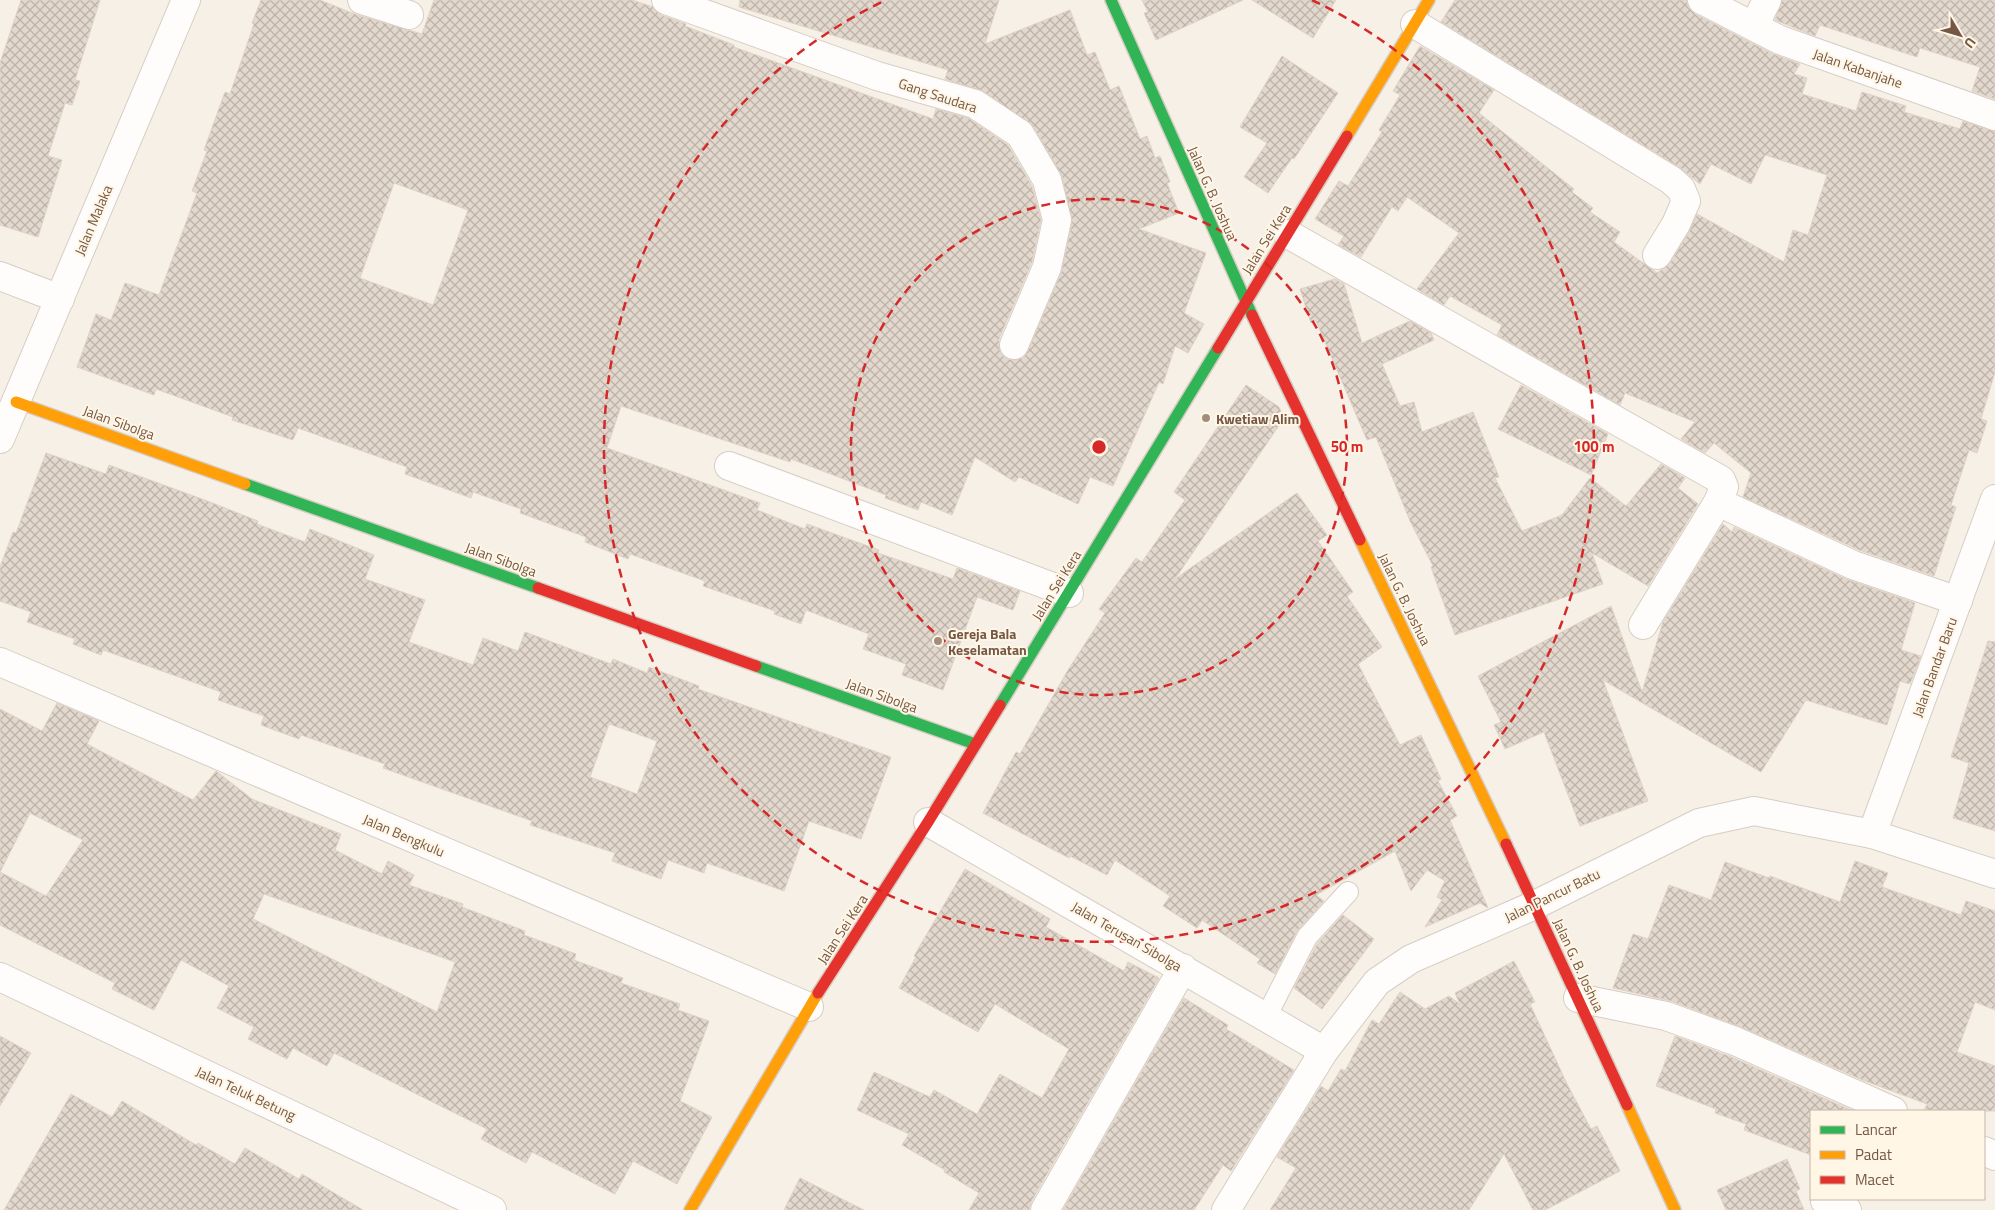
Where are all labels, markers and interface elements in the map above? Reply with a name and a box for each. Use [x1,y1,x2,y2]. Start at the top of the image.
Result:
north arrow [1935,10,1985,60]
text: U [1960,33,1982,53]
street label: Jalan Kabanjahe [1810,43,1906,93]
street label: Gang Saudara [896,72,980,118]
street label: Jalan G. B. Joshua [1183,142,1243,244]
street label: Jalan Malaka [69,182,117,258]
street label: Jalan Sei Kera [1236,200,1296,278]
street label: Jalan Sibolga [80,399,158,445]
place label: Kwetiaw Alim [1216,408,1299,429]
marker: Kwetiaw Alim [1200,412,1212,424]
text: 50 m [1331,435,1363,458]
text: 100 m [1573,435,1615,458]
centre of rings [1090,438,1108,456]
street label: Jalan Sibolga [462,536,540,582]
street label: Jalan Sei Kera [1026,546,1086,624]
street label: Jalan G. B. Joshua [1373,549,1437,649]
street label: Jalan Bandar Baru [1906,614,1962,720]
place label: Gereja Bala Keselamatan [948,623,1027,660]
marker: Gereja Bala Keselamatan [932,635,944,647]
street label: Jalan Sibolga [843,672,921,718]
street label: Jalan Bengkulu [360,808,448,862]
street label: Jalan Pancur Batu [1501,863,1603,927]
street label: Jalan Sei Kera [812,890,872,968]
street label: Jalan Terusan Sibolga [1068,896,1186,976]
street label: Jalan G. B. Joshua [1548,915,1610,1015]
street label: Jalan Teluk Betung [193,1061,299,1125]
legend [1810,1110,1985,1200]
text: Lancar [1855,1118,1897,1141]
text: Padat [1855,1143,1893,1166]
text: Macet [1855,1168,1895,1191]

